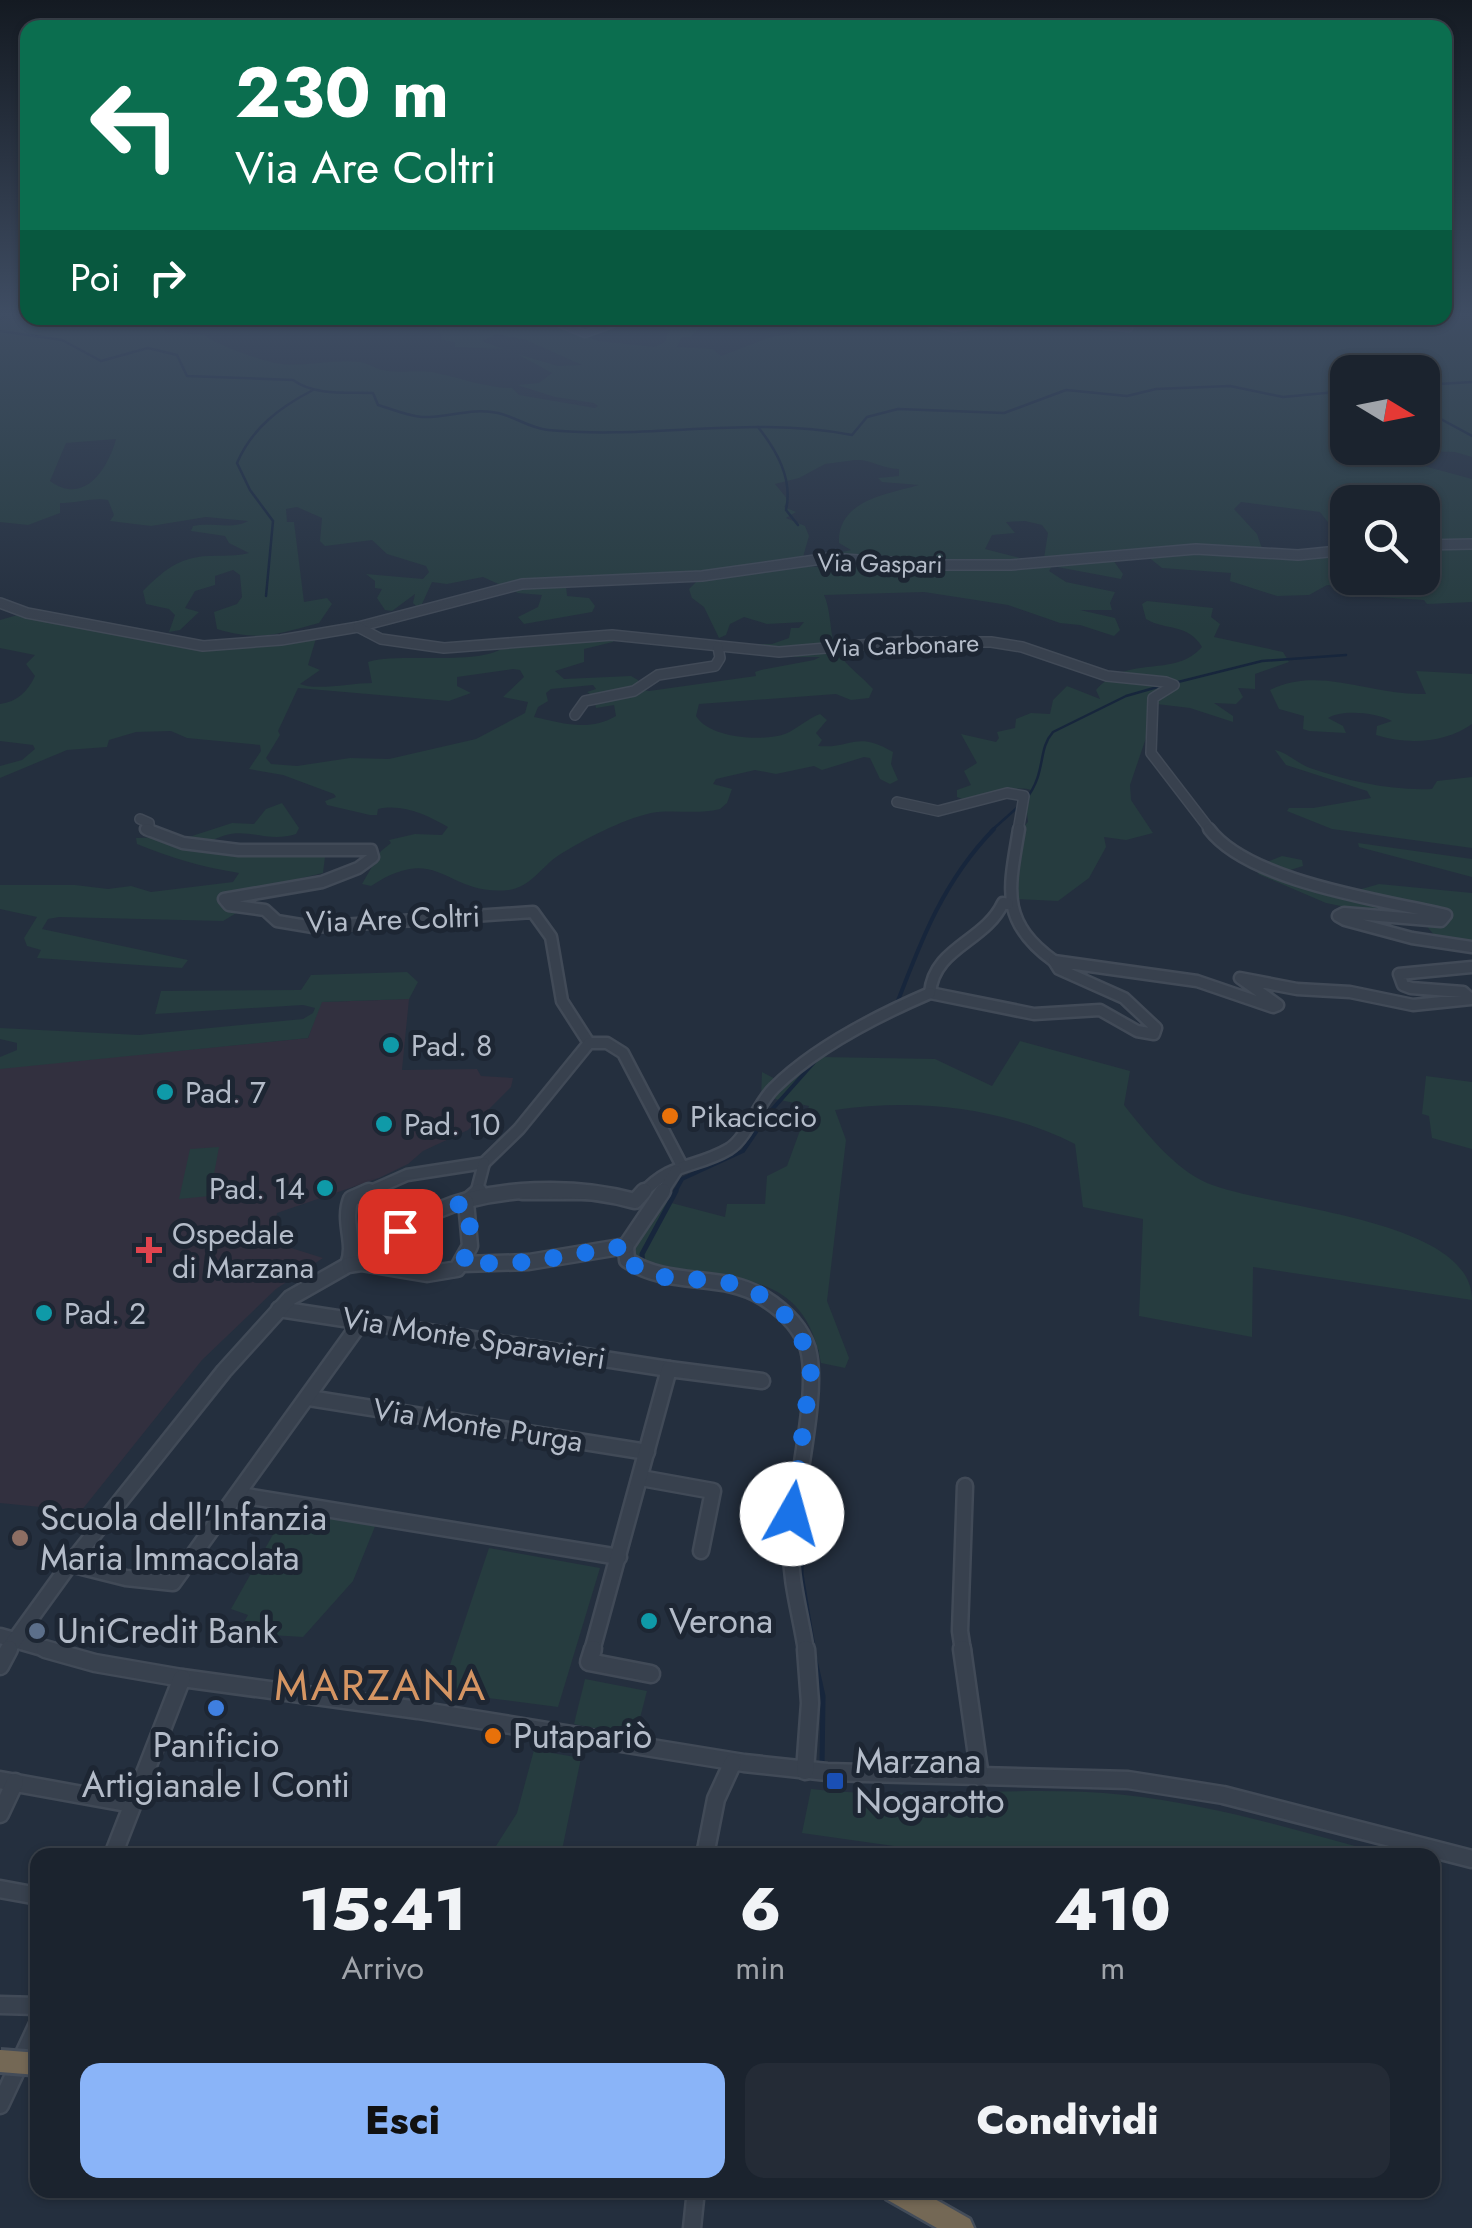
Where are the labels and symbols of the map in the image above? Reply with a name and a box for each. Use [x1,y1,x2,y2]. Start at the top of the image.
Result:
north arrow [1330,355,1440,465]
street label: Via Gaspari [817,544,943,582]
street label: Via Carbonare [824,624,980,666]
street label: Via Are Coltri [305,894,481,944]
place label: Pad. 8 [411,1024,492,1067]
marker: Pad. 8 [380,1034,402,1056]
place label: Pad. 7 [185,1071,266,1114]
marker: Pad. 7 [154,1081,176,1103]
place label: Pikaciccio [690,1095,817,1138]
place label: Pad. 10 [404,1103,501,1146]
marker: Pikaciccio [659,1105,681,1127]
marker: Pad. 10 [373,1113,395,1135]
place label: Pad. 14 [209,1167,305,1210]
marker: Pad. 14 [314,1177,336,1199]
pin [358,1189,443,1274]
place label: Ospedale di Marzana [172,1212,314,1289]
marker: Ospedale di Marzana [136,1237,162,1263]
place label: Pad. 2 [64,1292,146,1335]
street label: Via Monte Sparavieri [339,1296,609,1380]
marker: Pad. 2 [33,1302,55,1324]
street label: Via Monte Purga [370,1387,586,1463]
position arrow [740,1462,844,1566]
place label: Scuola dell'Infanzia Maria Immacolata [40,1493,327,1583]
marker: Scuola dell'Infanzia Maria Immacolata [9,1527,31,1549]
place label: Verona [669,1596,773,1646]
place label: UniCredit Bank [57,1606,279,1656]
marker: Verona [638,1610,660,1632]
marker: UniCredit Bank [26,1620,48,1642]
district label: MARZANA [274,1655,488,1716]
marker: Panificio Artigianale I Conti [205,1697,227,1719]
place label: Putapariò [513,1711,652,1761]
place label: Panificio Artigianale I Conti [82,1720,350,1810]
marker: Putapariò [482,1725,504,1747]
place label: Marzana Nogarotto [855,1736,1005,1826]
marker: Marzana Nogarotto [824,1770,846,1792]

